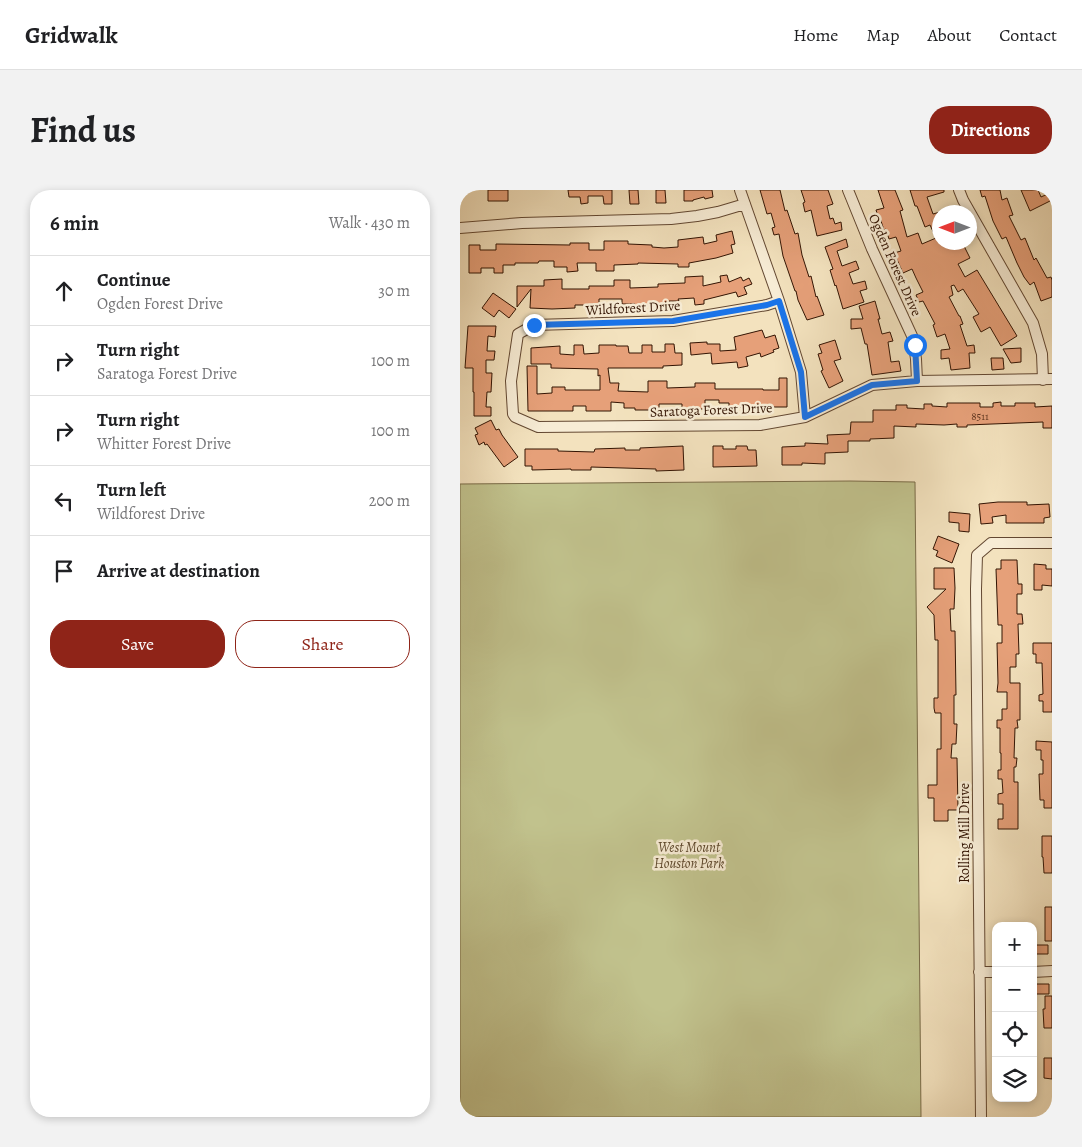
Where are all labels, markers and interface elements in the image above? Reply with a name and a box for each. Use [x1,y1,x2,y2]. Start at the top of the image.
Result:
text: Gridwalk [25,19,118,51]
text: Home [793,23,838,47]
text: Map [866,23,899,47]
text: About [927,23,971,47]
text: Contact [999,23,1057,47]
text: Find us [30,106,136,154]
button: Directions [929,106,1052,154]
north arrow [932,205,977,250]
text: 6 min [50,209,99,237]
street label: Ogden Forest Drive [864,211,926,319]
text: Walk · 430 m [329,212,410,234]
text: Continue [97,267,171,293]
icon: ahead [50,277,78,305]
text: 30 m [378,280,410,302]
text: Ogden Forest Drive [97,293,223,315]
street label: Wildforest Drive [584,296,681,320]
route end [523,314,546,337]
route start [904,334,927,357]
text: Turn right [97,337,179,363]
icon: right [50,347,78,375]
text: 100 m [371,350,410,372]
text: Saratoga Forest Drive [97,363,237,385]
street label: Saratoga Forest Drive [649,398,773,422]
text: Turn right [97,407,179,433]
house number: 8511 [971,409,989,424]
icon: right [50,417,78,445]
text: 100 m [371,420,410,442]
text: Whitter Forest Drive [97,433,231,455]
text: Turn left [97,477,166,503]
icon: left [50,487,78,515]
text: 200 m [369,490,410,512]
text: Wildforest Drive [97,503,205,525]
icon: arrive [50,557,78,585]
text: Arrive at destination [97,558,260,584]
button: Save [50,620,225,668]
button: Share [235,620,410,668]
street label: Rolling Mill Drive [955,783,974,883]
park label: West Mount Houston Park [654,838,724,873]
map controls [992,922,1037,1102]
button: + [992,922,1037,967]
button: − [992,967,1037,1012]
button: locate [992,1012,1037,1057]
button: layers [992,1057,1037,1102]

